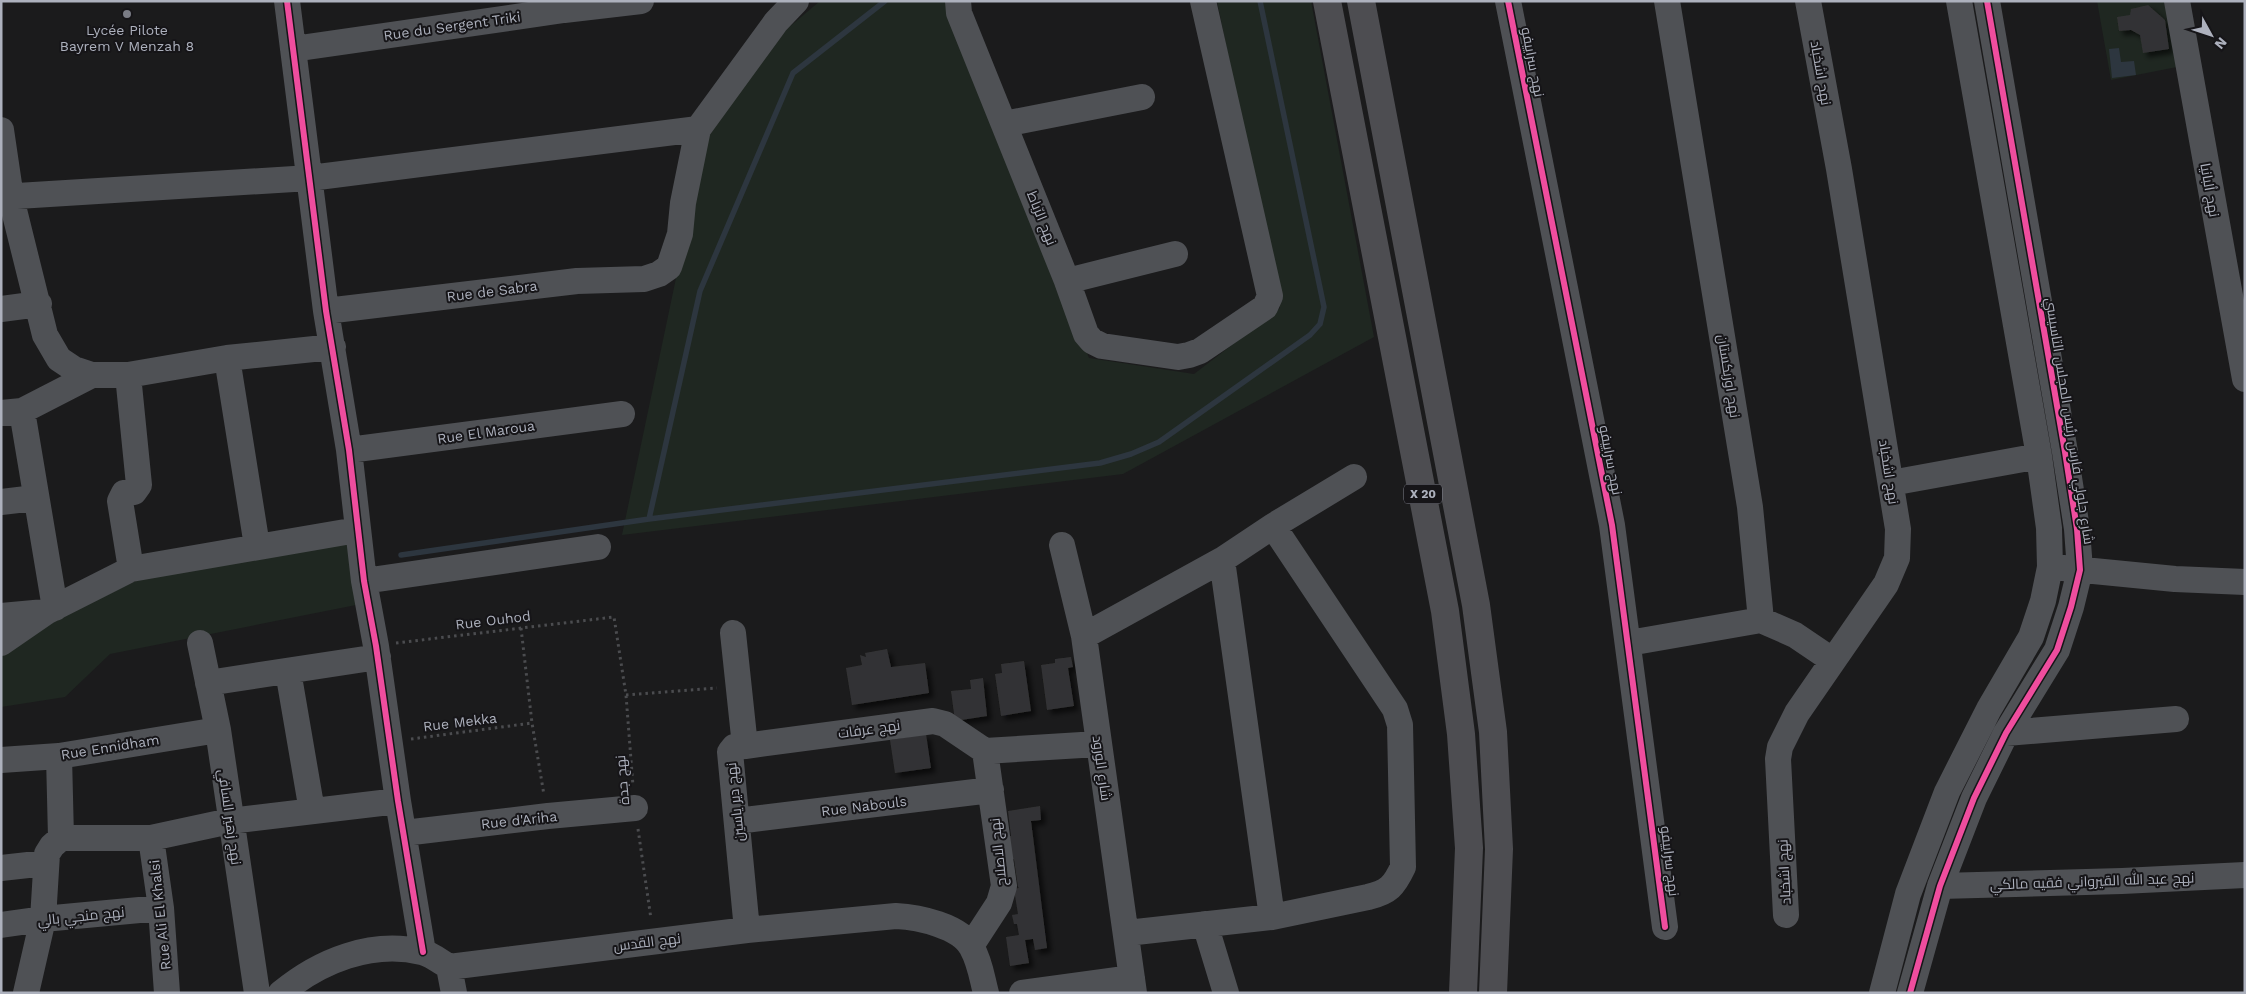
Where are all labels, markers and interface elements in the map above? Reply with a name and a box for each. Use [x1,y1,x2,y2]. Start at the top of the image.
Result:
marker: Lycée Pilote Bayrem V Menzah 8 [121,8,133,20]
street label: Rue du Sergent Triki [382,8,522,44]
north arrow [2186,10,2236,60]
place label: Lycée Pilote Bayrem V Menzah 8 [60,22,194,54]
street label: نهج سراييفو [1517,26,1548,98]
text: N [2211,34,2230,52]
street label: نهج اشخباد [1806,39,1835,107]
street label: نهج ألبانيا [2196,162,2224,218]
street label: نهج الرّباط [1023,189,1060,248]
street label: Rue de Sabra [446,277,538,305]
street label: شارع جلولي فارس رئيس المجلس التاسيسي [2039,296,2097,546]
street label: نهج اوزبكستان [1714,333,1743,419]
street label: Rue El Maroua [436,417,536,447]
street label: نهج سراييفو [1595,424,1626,496]
street label: نهج اشخباد [1875,438,1902,506]
road number: X 20 [1404,484,1442,504]
street label: Rue Ouhod [455,607,531,633]
street label: Rue Mekka [422,710,498,734]
street label: نهج عرفات [837,717,901,742]
street label: Rue Ennidham [60,731,160,763]
street label: شارع الورود [1089,734,1114,802]
street label: نهج جدة [612,754,633,806]
street label: نهج دير ياسين [723,762,748,842]
street label: نهج زهير السافي [211,768,245,866]
street label: Rue Nabouls [820,793,908,819]
street label: Rue d'Ariha [480,808,558,832]
street label: نهج الاصلاح [986,817,1011,887]
street label: نهج سراييفو [1657,825,1682,897]
street label: نهج اشخباد [1774,839,1795,905]
street label: Rue Ali El Khalsi [146,859,174,971]
street label: نهج عبد الله القيرواني فقيه مالكي [1989,868,2195,897]
street label: نهج منجي بالي [37,903,126,933]
street label: نهج القدس [612,930,682,955]

